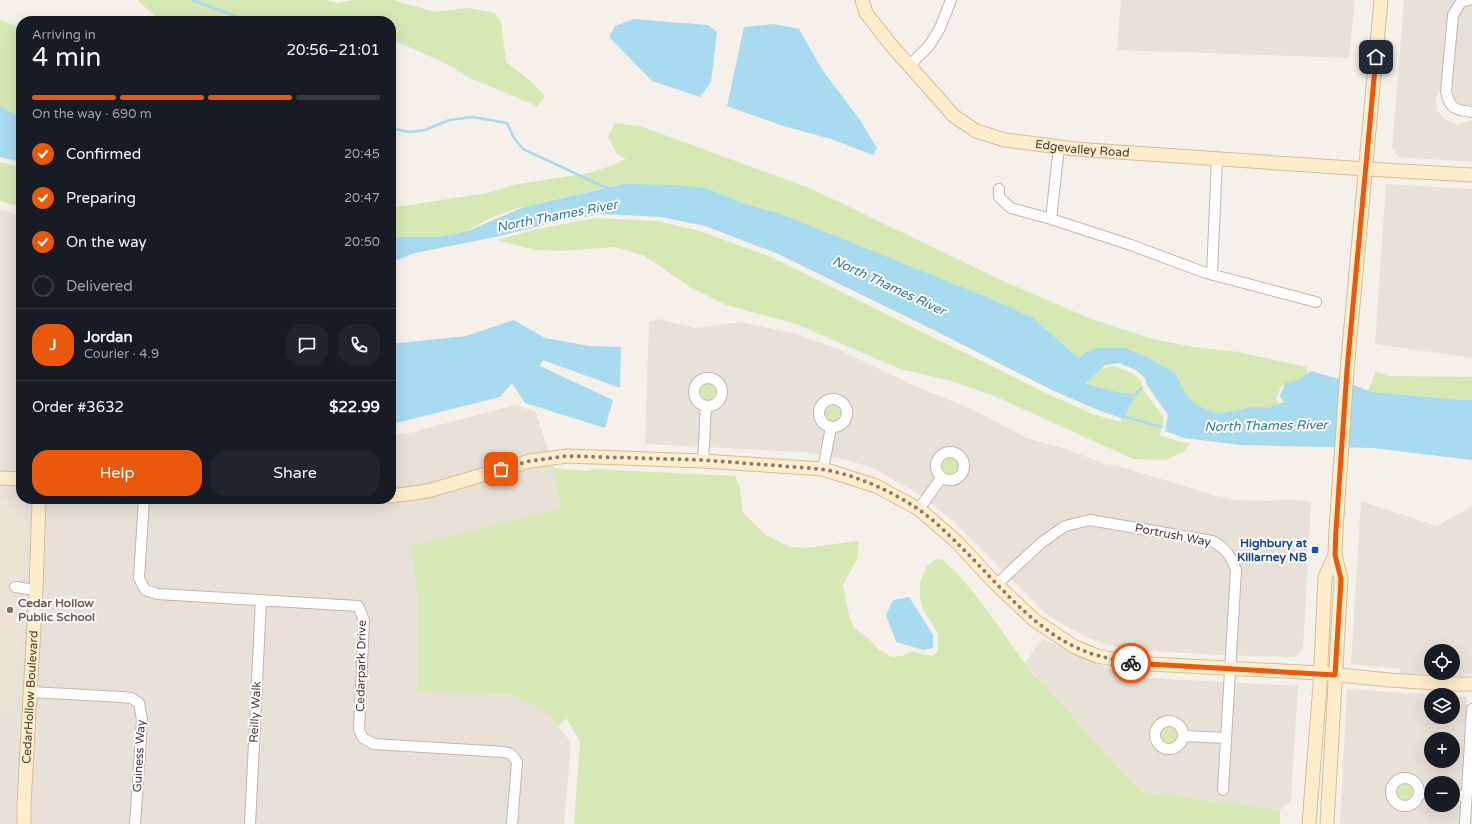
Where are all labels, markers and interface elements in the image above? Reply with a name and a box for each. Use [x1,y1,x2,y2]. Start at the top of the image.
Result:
text: Arriving in [32,27,96,43]
pin [1359,40,1393,74]
text: 20:56–21:01 [287,41,380,59]
text: 4 min [32,42,101,73]
icon: home [1365,46,1387,68]
text: On the way · 690 m [32,106,152,122]
street label: Edgevalley Road [1034,137,1130,160]
icon: check [32,143,54,165]
text: Confirmed [66,145,141,163]
text: 20:45 [344,146,380,162]
icon: check [32,187,54,209]
text: Preparing [66,189,136,207]
text: 20:47 [344,190,380,206]
water label: North Thames River [495,196,621,236]
icon: check [32,231,54,253]
text: On the way [66,233,146,251]
text: 20:50 [344,234,380,250]
water label: North Thames River [830,253,950,320]
text: Delivered [66,277,133,295]
button: chat [286,324,328,366]
button: phone [338,324,380,366]
text: Jordan [84,328,133,346]
text: J [50,336,57,354]
text: Courier · 4.9 [84,346,159,362]
text: Order #3632 [32,398,124,416]
text: $22.99 [329,398,380,416]
water label: North Thames River [1204,417,1330,435]
button: Help [32,450,202,496]
button: Share [210,450,380,496]
pin [484,452,518,486]
icon: bag [490,458,512,480]
street label: Portrush Way [1134,521,1213,549]
place label: Highbury at Killarney NB [1237,536,1307,565]
marker: Highbury at Killarney NB [1310,545,1320,555]
place label: Cedar Hollow Public School [18,596,95,624]
marker: Cedar Hollow Public School [5,605,15,615]
street label: Cedarpark Drive [353,620,369,712]
street label: CedarHollow Boulevard [19,630,41,764]
courier [1111,643,1151,683]
map controls [1424,644,1460,812]
button: locate [1424,644,1460,680]
icon: bike [1120,652,1142,674]
street label: Reilly Walk [246,680,264,743]
button: layers [1424,688,1460,724]
street label: Guiness Way [130,719,148,793]
button: + [1424,732,1460,768]
button: − [1424,776,1460,812]

